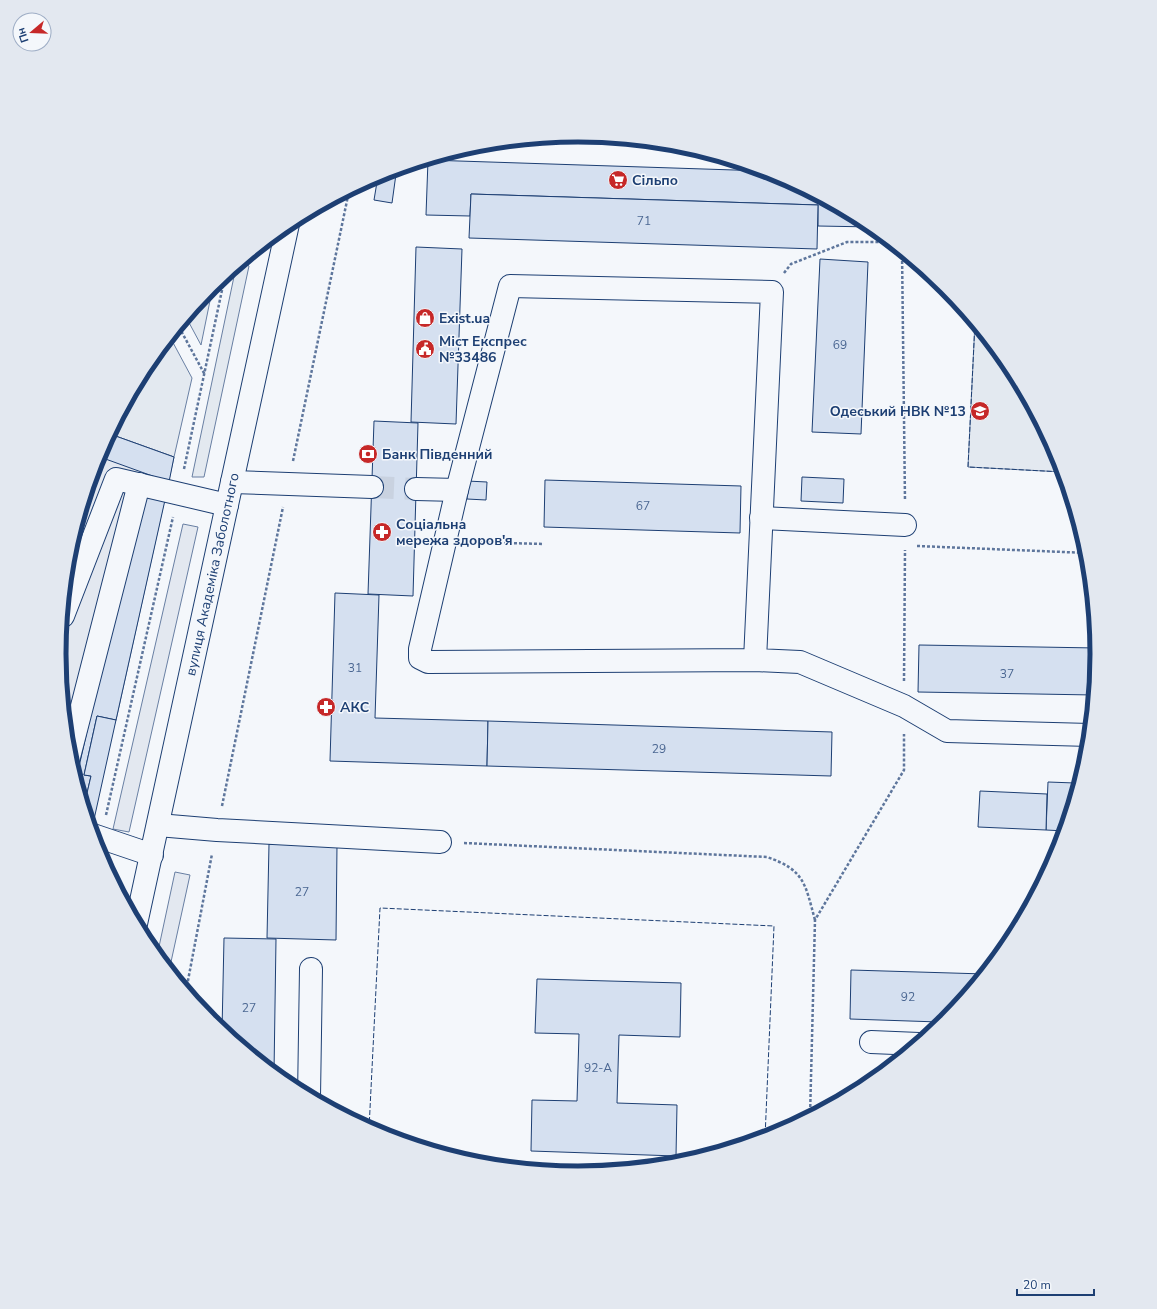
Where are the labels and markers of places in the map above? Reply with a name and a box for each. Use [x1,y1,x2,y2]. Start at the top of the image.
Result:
supermarket icon: Сільпо [607,169,629,191]
place label: Сільпо [632,171,678,190]
shop icon: Exist.ua [414,307,436,329]
place label: Exist.ua [439,309,490,328]
place label: Міст Експрес №33486 [439,332,527,367]
public building icon: Міст Експрес №33486 [414,338,436,360]
school or university icon: Одеський НВК №13 [969,400,991,422]
place label: Одеський НВК №13 [830,402,966,421]
bank icon: Банк Південний [357,443,379,465]
place label: Банк Південний [382,445,492,464]
place label: Соціальна мережа здоров'я [396,515,513,550]
pharmacy icon: Соціальна мережа здоров'я [371,521,393,543]
pharmacy icon: АКС [315,696,337,718]
place label: АКС [340,698,370,717]

